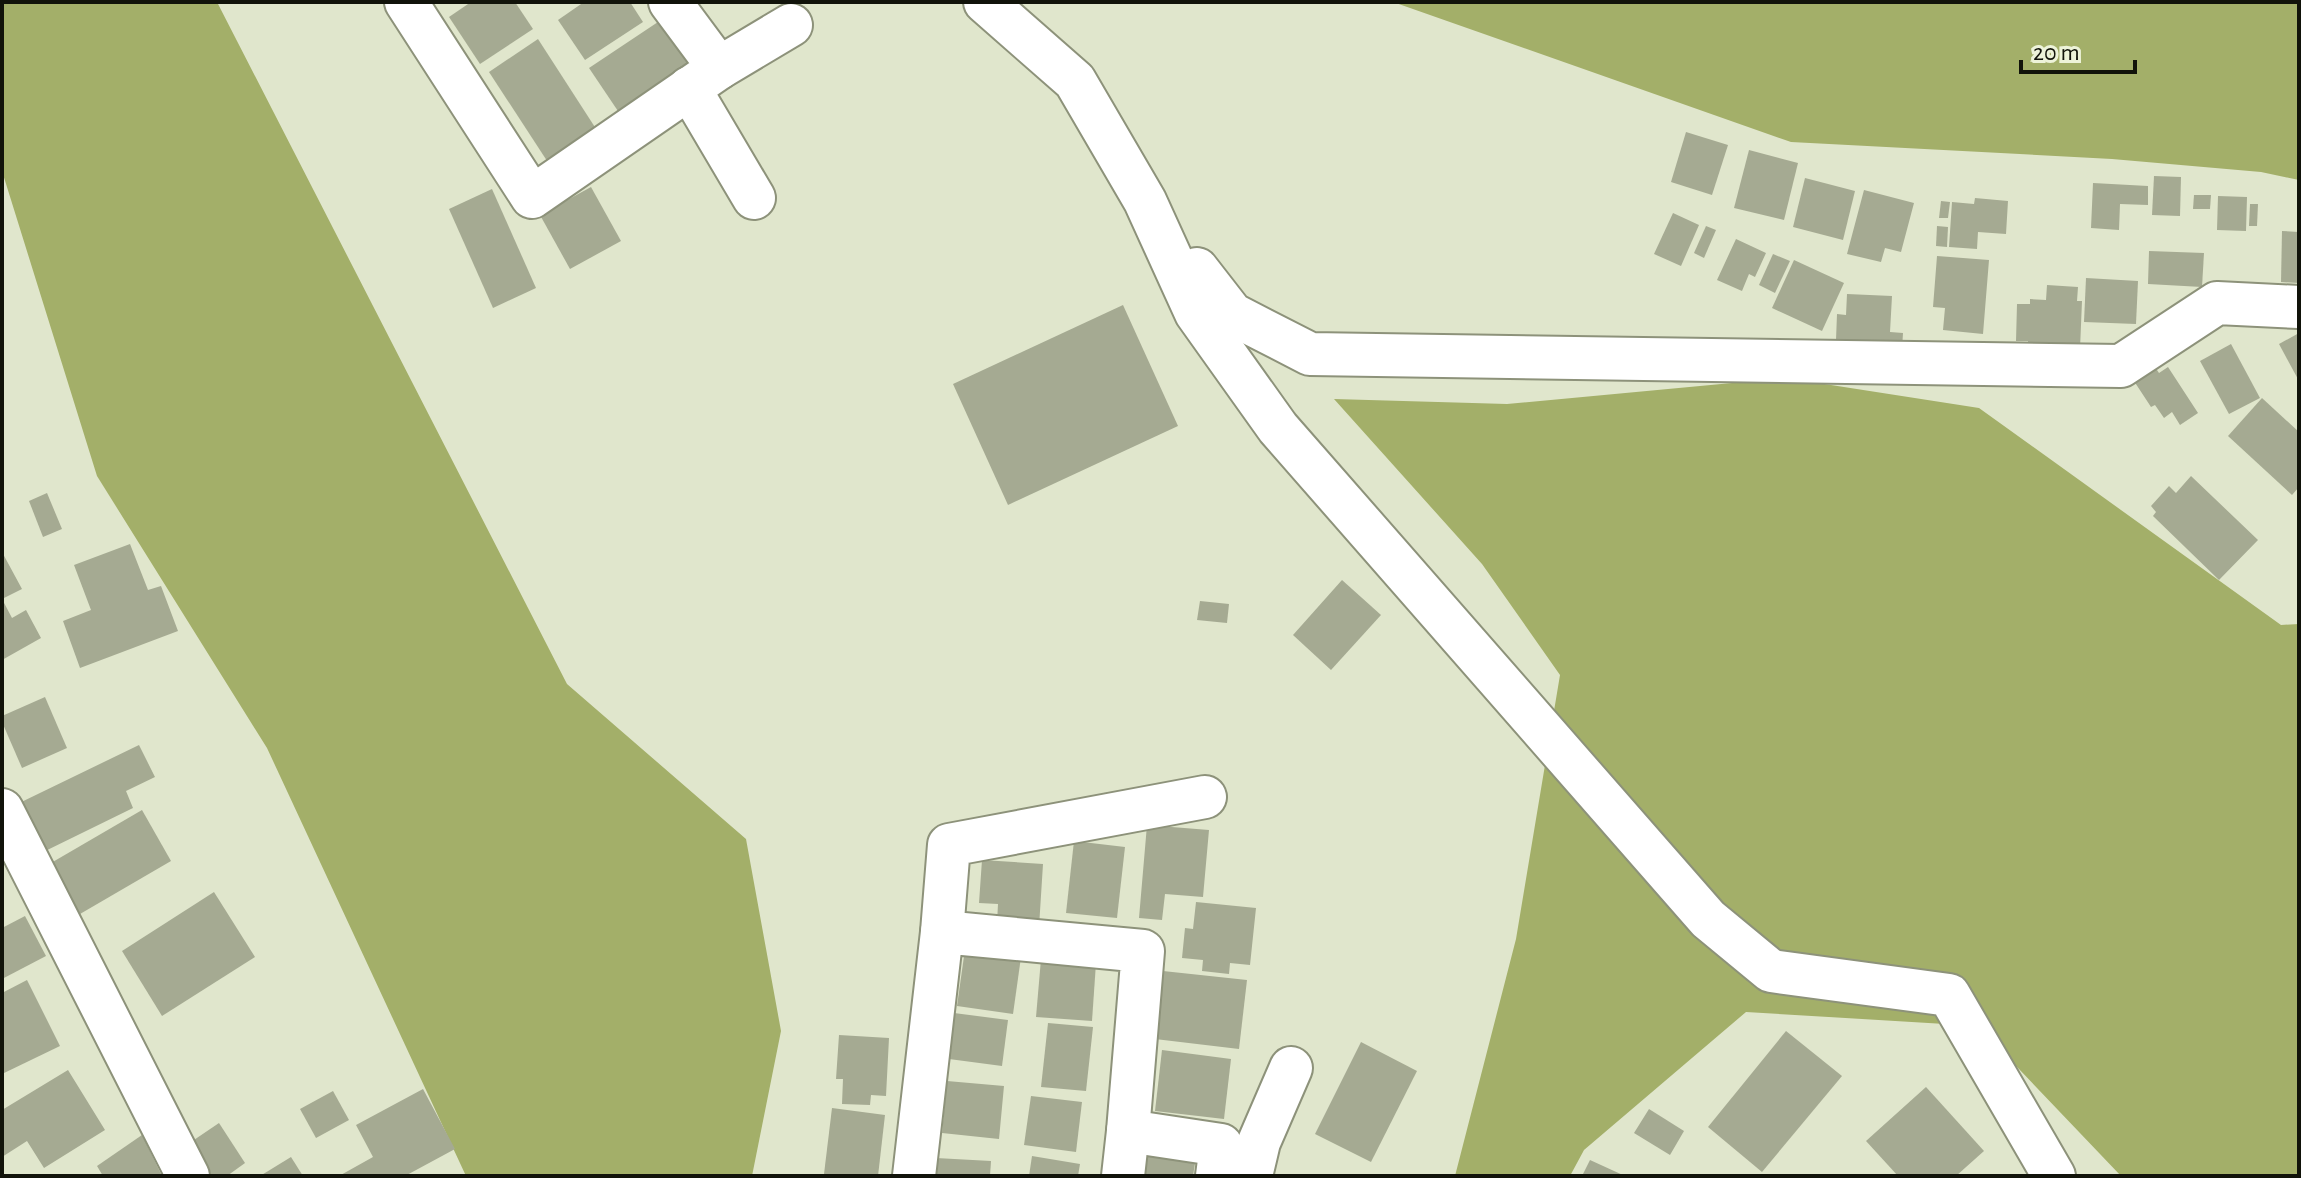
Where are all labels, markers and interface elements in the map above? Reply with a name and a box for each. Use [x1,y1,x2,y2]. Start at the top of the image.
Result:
scale bar [2021,24,2135,74]
text: 20 m [2033,41,2080,65]

